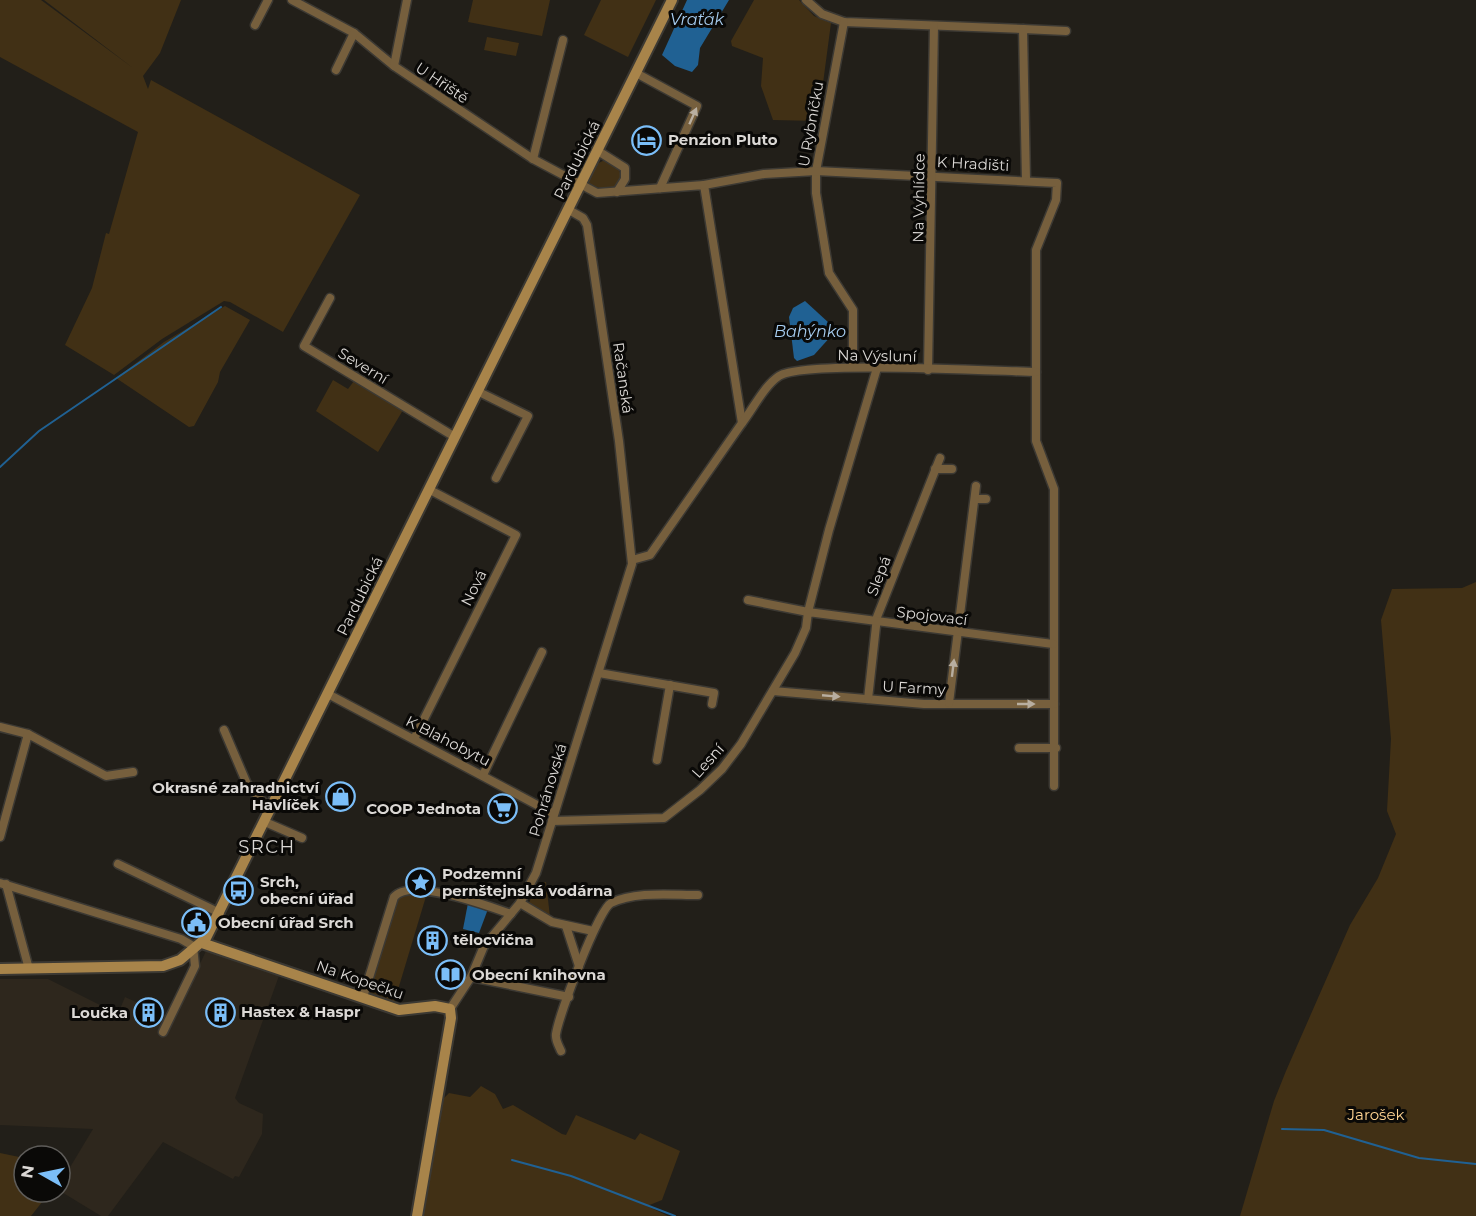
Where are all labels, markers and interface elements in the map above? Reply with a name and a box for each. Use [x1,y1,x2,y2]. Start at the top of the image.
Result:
water label: Vraťák [670,10,726,29]
street label: U Hřiště [412,58,473,107]
street label: U Rybníčku [794,80,827,168]
one-way arrow [688,106,698,124]
street label: Pardubická [549,117,604,202]
hotel icon: Penzion Pluto [631,124,663,156]
place label: Penzion Pluto [668,130,778,149]
street label: K Hradišti [936,152,1010,175]
street label: Na Vyhlídce [908,153,929,243]
water label: Bahýnko [774,322,846,341]
street label: Račanská [609,341,638,415]
street label: Severní [335,343,393,388]
street label: Na Výsluní [837,345,918,366]
street label: Pardubická [332,553,387,638]
street label: Slepá [862,553,895,599]
street label: Nová [456,567,491,609]
street label: Spojovací [896,602,969,629]
one-way arrow [948,658,957,677]
street label: U Farmy [882,676,947,699]
one-way arrow [822,691,841,701]
one-way arrow [1016,699,1035,709]
street label: K Blahobytu [403,711,494,770]
street label: Lesní [687,739,728,782]
street label: Pohránovská [524,741,571,839]
place label: Okrasné zahradnictví Havlíček [152,778,320,814]
shop icon: Okrasné zahradnictví Havlíček [324,781,356,813]
supermarket icon: COOP Jednota [486,793,518,825]
place label: COOP Jednota [366,799,481,818]
district label: SRCH [238,836,296,858]
place label: Podzemní pernštejnská vodárna [442,864,613,900]
place icon: Podzemní pernštejnská vodárna [405,867,437,899]
place label: Srch, obecní úřad [260,872,354,908]
bus stop icon: Srch, obecní úřad [223,875,255,907]
public building icon: Obecní úřad Srch [181,907,213,939]
place label: Obecní úřad Srch [218,913,354,932]
building icon: tělocvična [416,924,448,956]
place label: tělocvična [453,930,534,949]
street label: Na Kopečku [314,956,406,1003]
library icon: Obecní knihovna [435,959,467,991]
place label: Obecní knihovna [472,965,606,984]
building icon: Hastex & Haspr [204,996,236,1028]
building icon: Loučka [133,997,165,1029]
place label: Hastex & Haspr [241,1002,361,1021]
place label: Loučka [71,1003,128,1022]
park label: Jarošek [1347,1105,1404,1124]
north arrow [12,1144,72,1204]
text: N [17,1164,38,1180]

